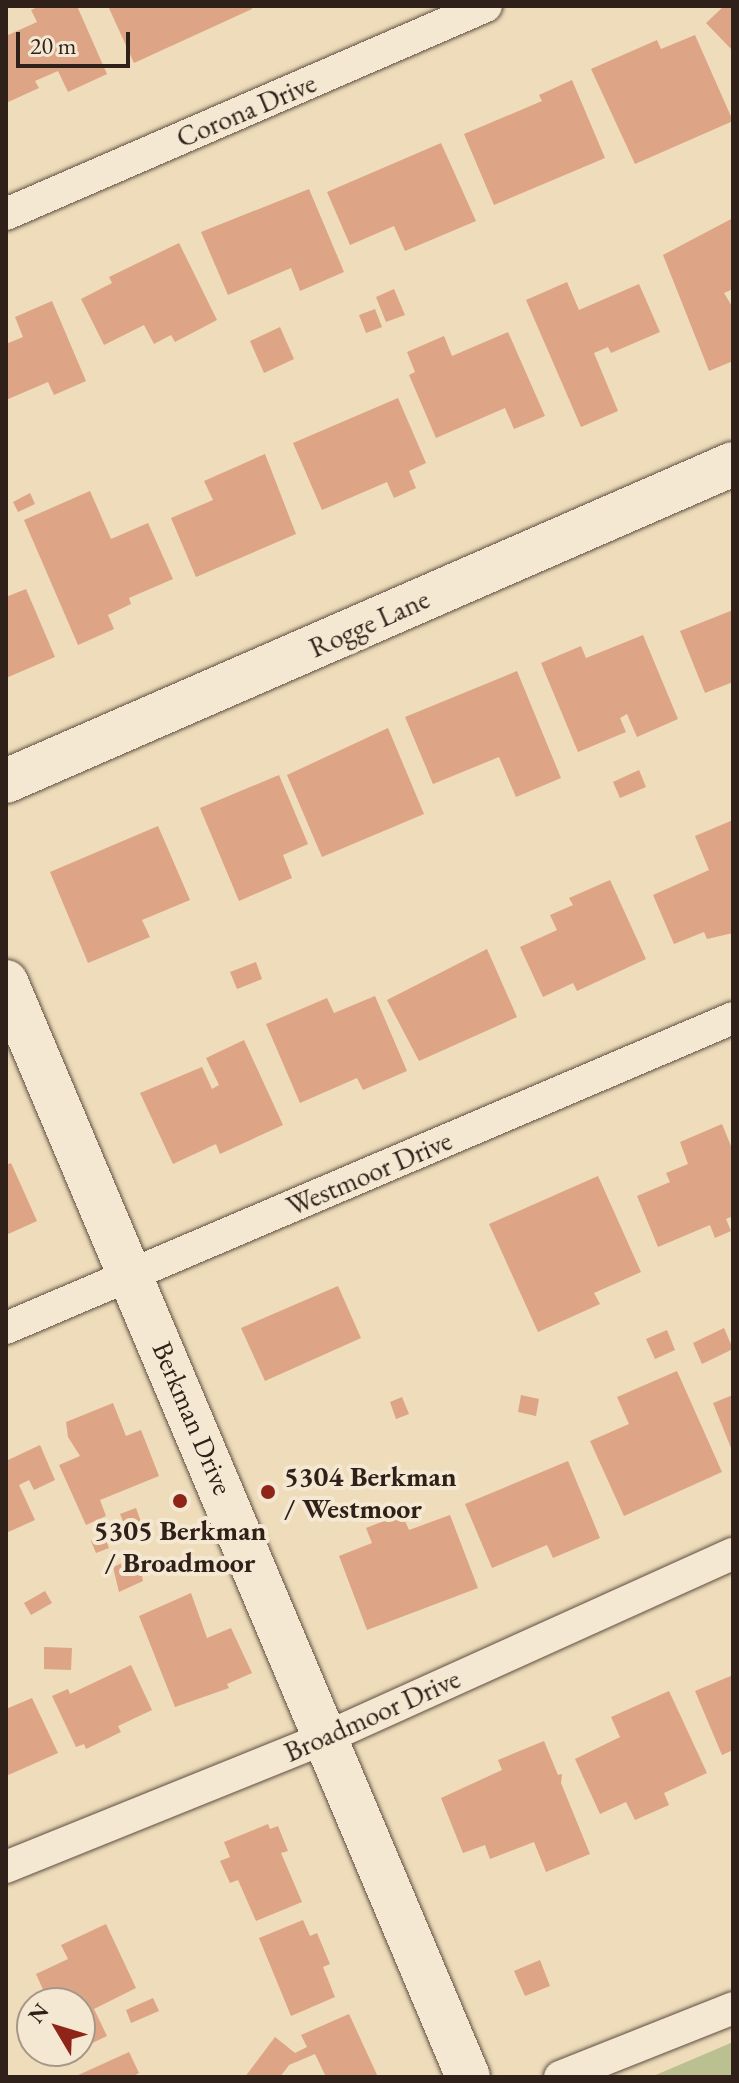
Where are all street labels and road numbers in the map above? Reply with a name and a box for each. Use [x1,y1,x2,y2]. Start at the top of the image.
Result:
street label: Corona Drive [171,66,321,154]
street label: Rogge Lane [304,582,434,664]
street label: Westmoor Drive [281,1123,457,1223]
street label: Berkman Drive [146,1336,240,1500]
street label: Broadmoor Drive [279,1661,465,1769]

